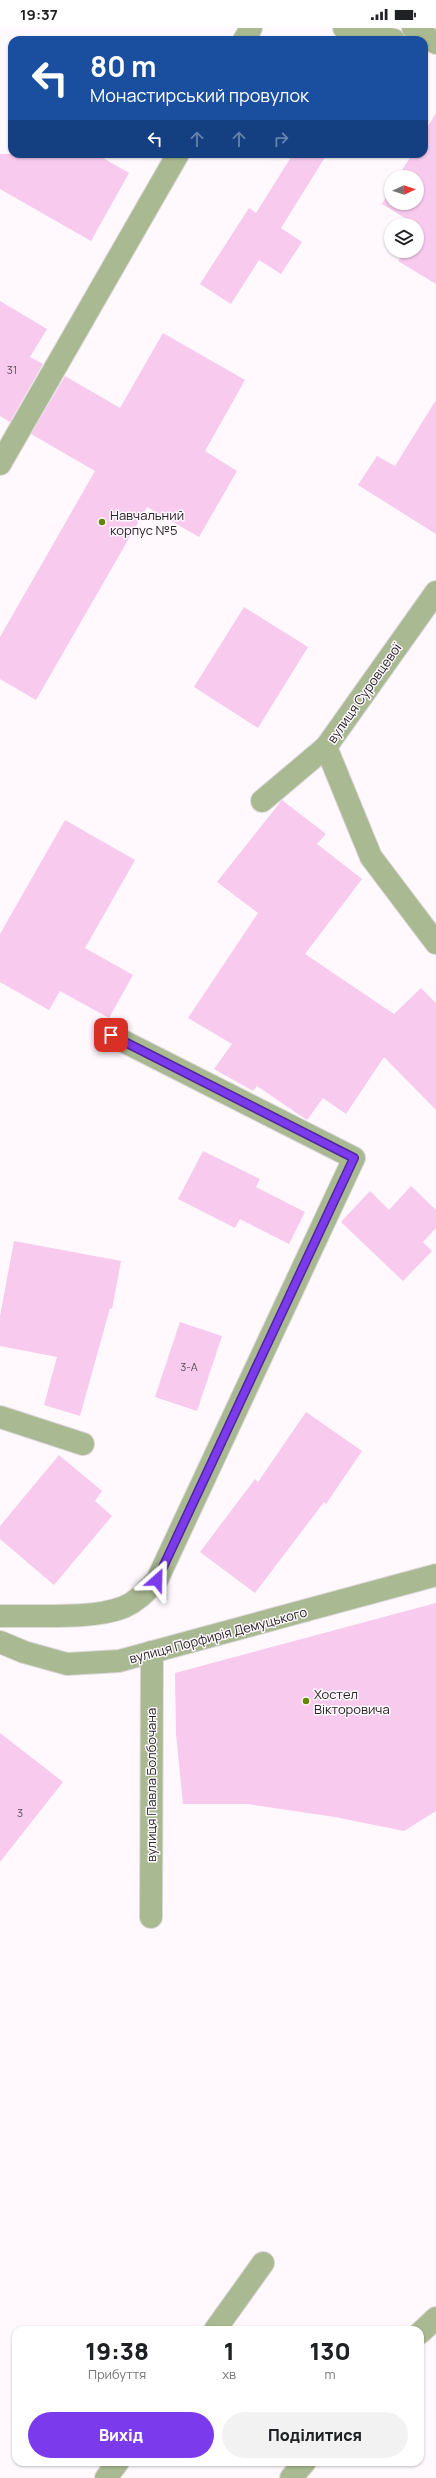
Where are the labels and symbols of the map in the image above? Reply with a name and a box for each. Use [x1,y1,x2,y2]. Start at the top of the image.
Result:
north arrow [384,170,424,210]
house number: 31 [7,362,17,377]
place label: Навчальний корпус №5 [110,506,184,539]
marker: Навчальний корпус №5 [97,517,107,527]
street label: вулиця Суровцевої [323,639,406,747]
pin [94,1018,128,1052]
house number: 3-А [180,1359,198,1374]
position arrow [136,1559,178,1601]
street label: вулиця Порфирія Демуцького [127,1603,309,1667]
place label: Хостел Вікторовича [314,1685,390,1718]
marker: Хостел Вікторовича [301,1696,311,1706]
street label: вулиця Павла Болбочана [142,1708,160,1862]
house number: 3 [17,1805,23,1820]

